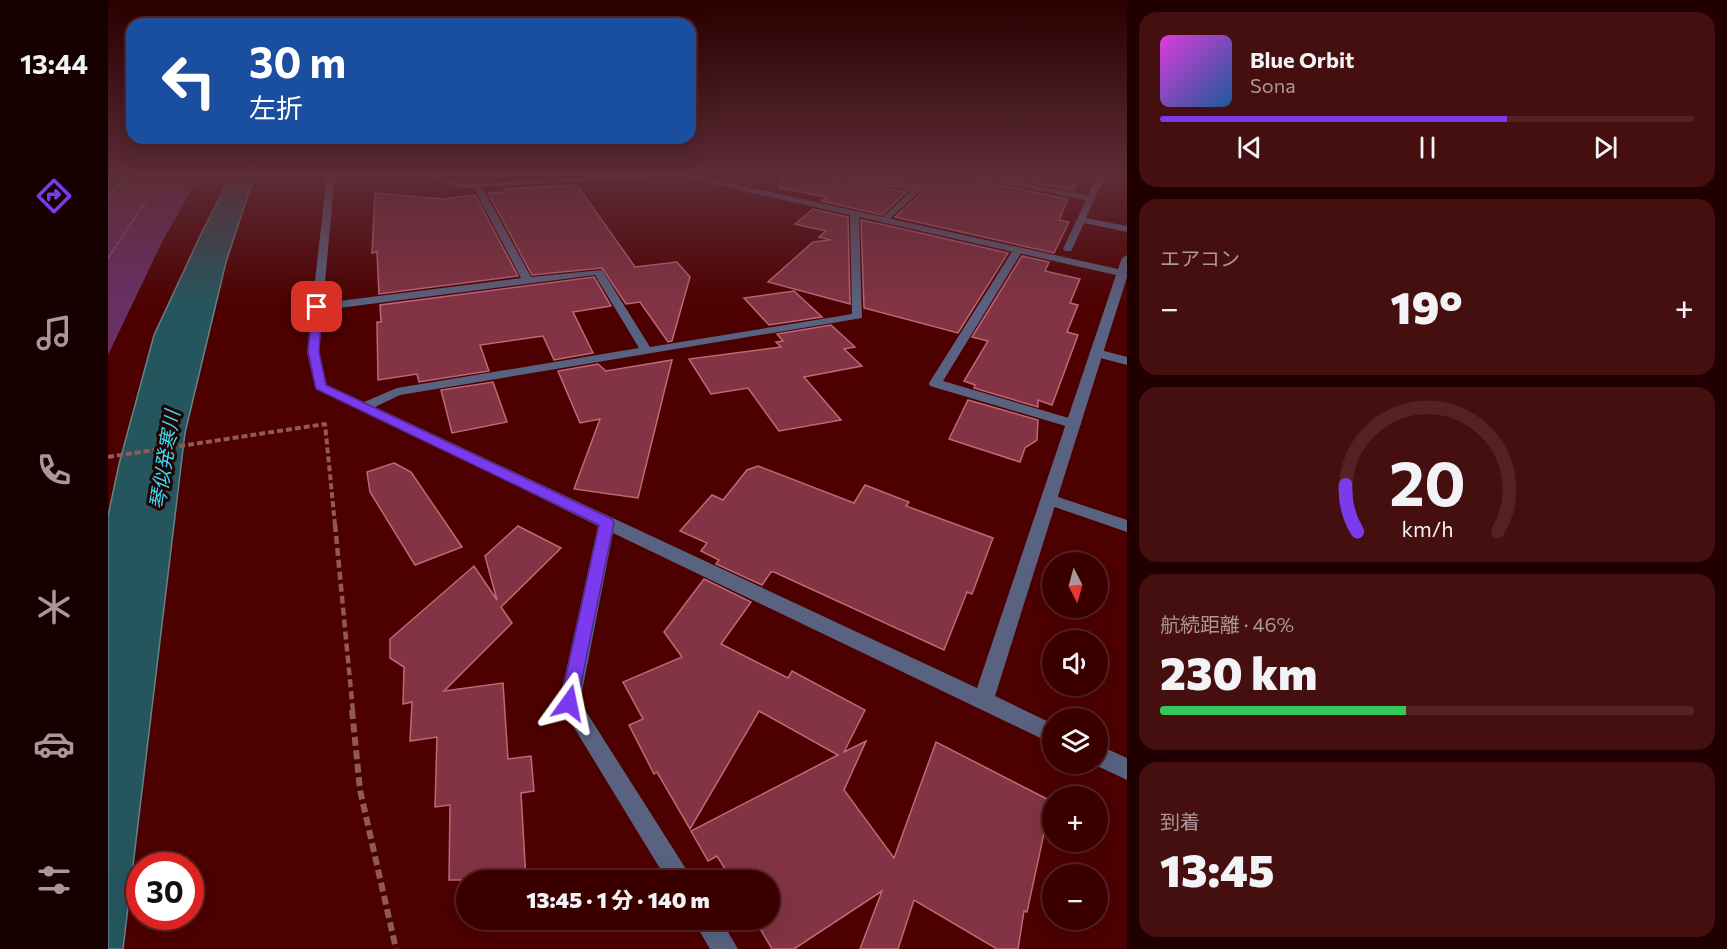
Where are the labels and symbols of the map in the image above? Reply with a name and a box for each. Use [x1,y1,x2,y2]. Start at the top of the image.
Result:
pin [291,281,342,332]
water label: 琴似発寒川 [144,407,184,511]
north arrow [1042,552,1108,618]
position arrow [537,671,601,735]
speed limit sign: 30 [126,852,204,930]

